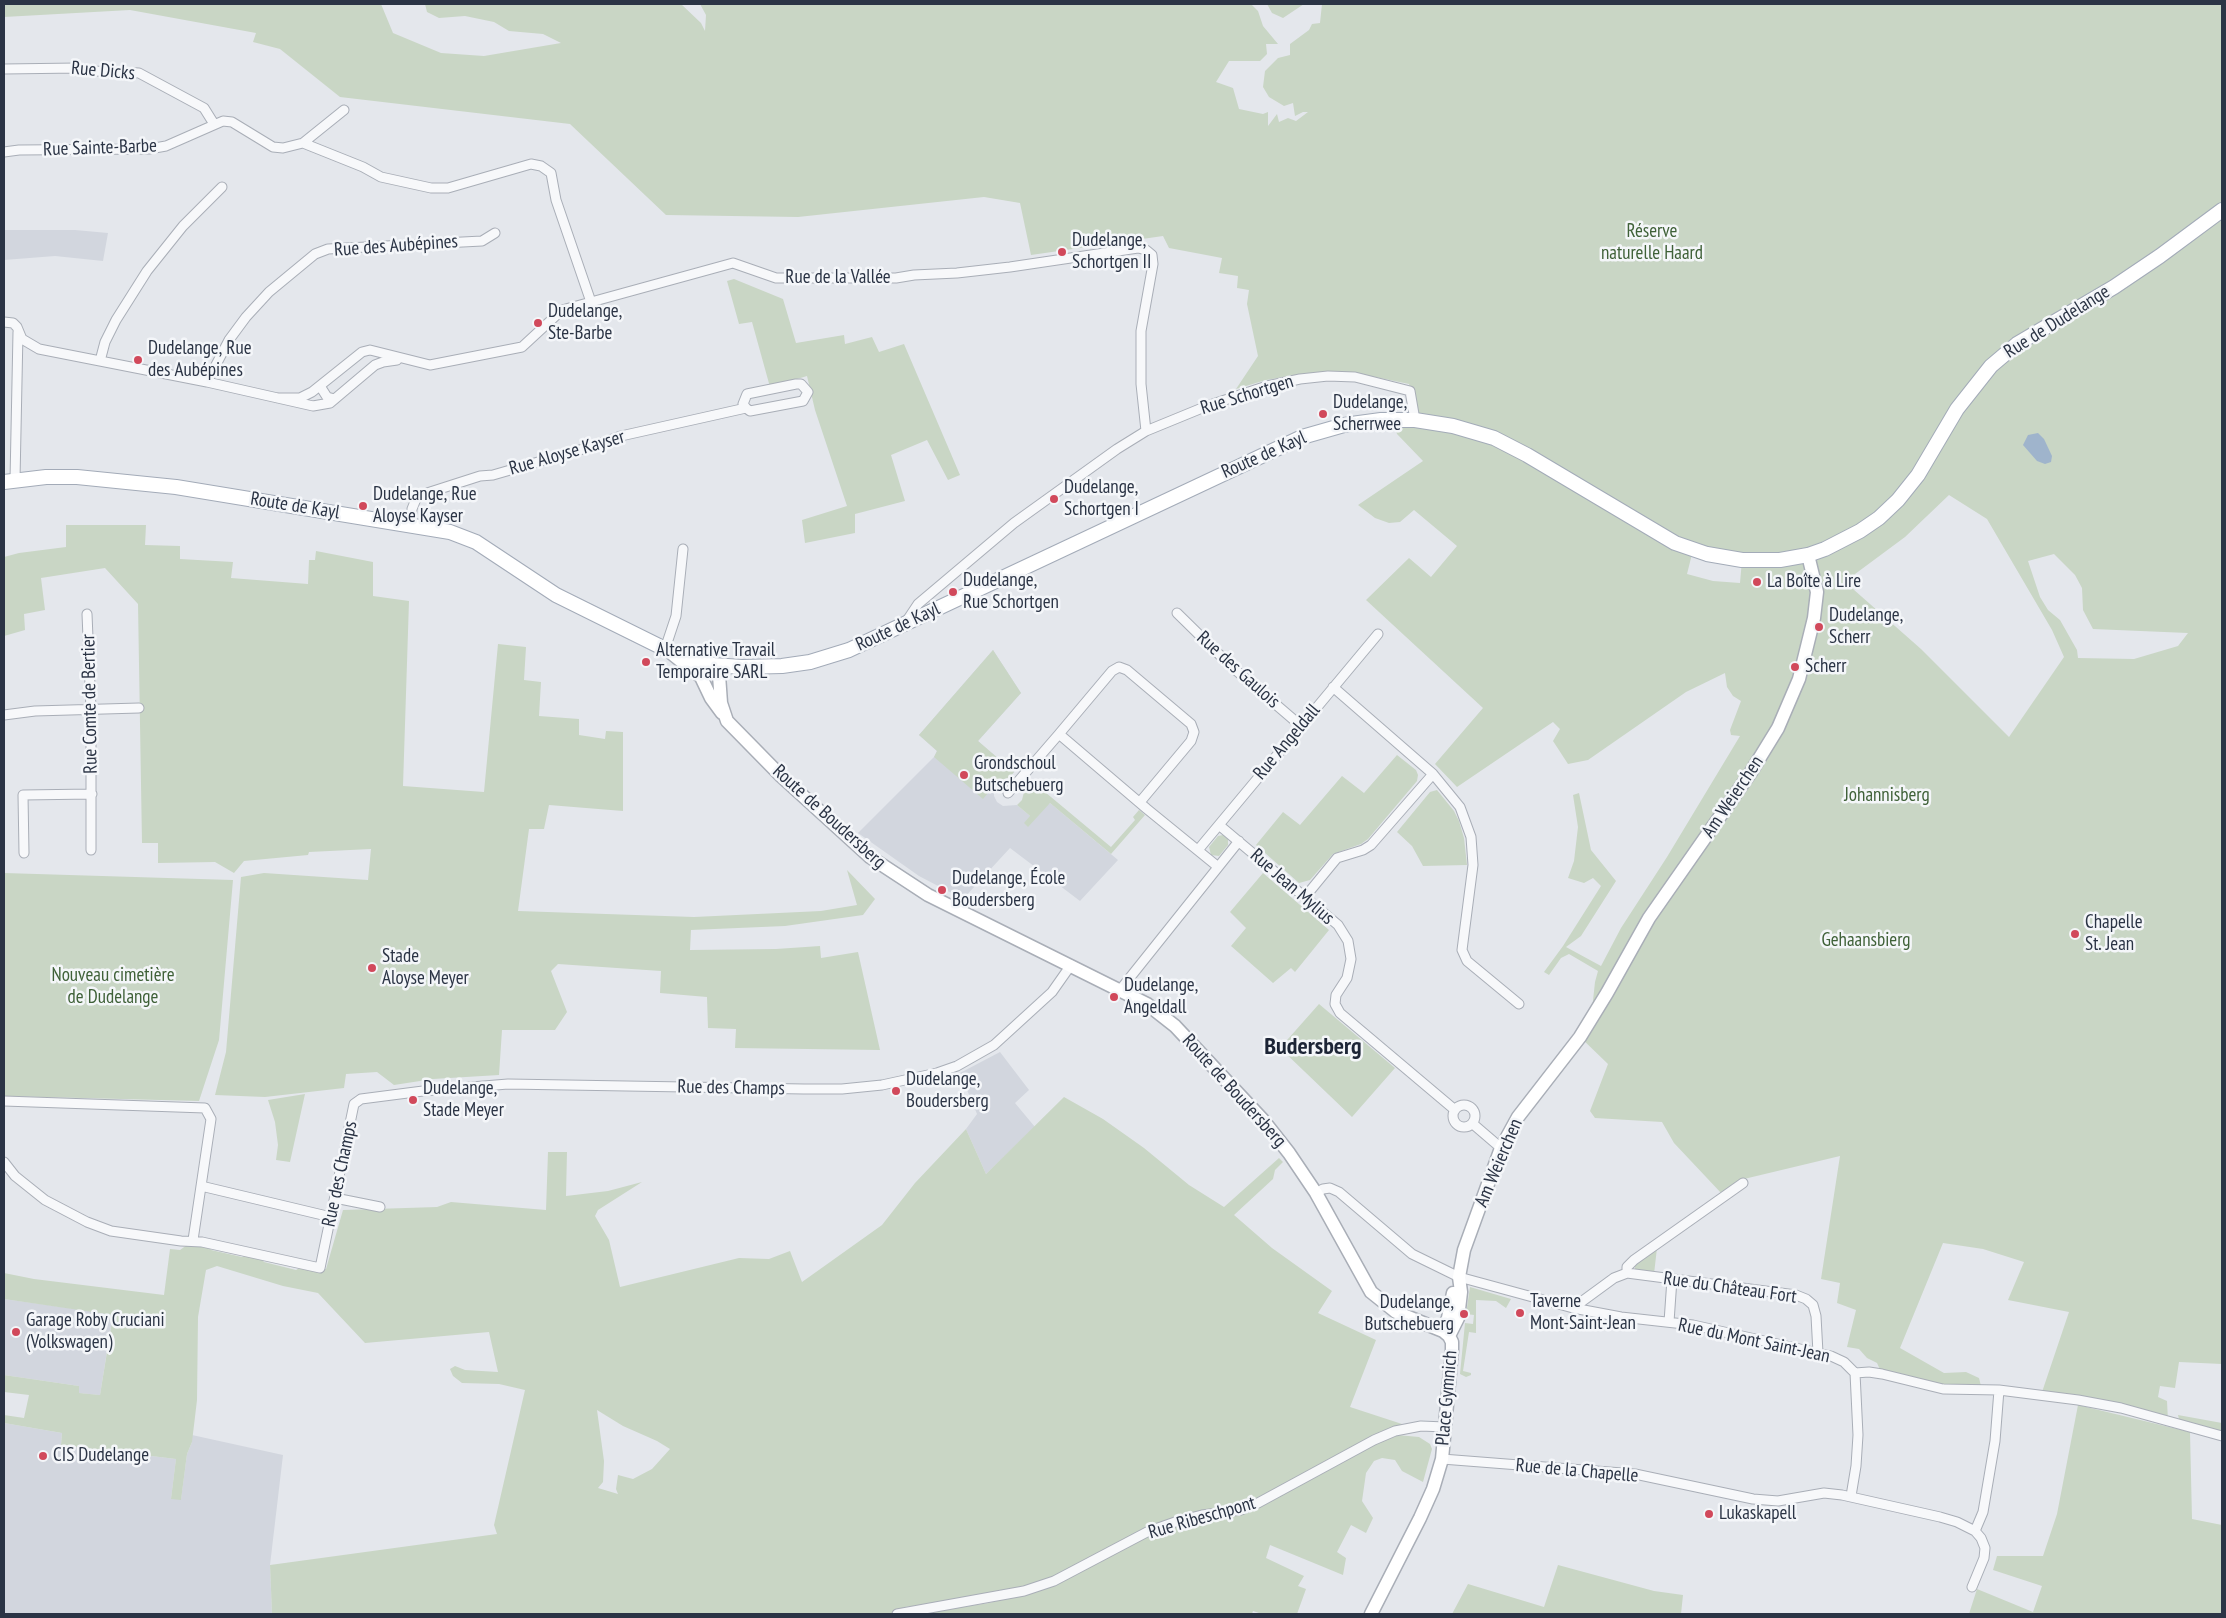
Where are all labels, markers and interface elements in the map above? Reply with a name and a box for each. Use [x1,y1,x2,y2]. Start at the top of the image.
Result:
street label: Rue Dicks [70,57,136,85]
street label: Rue Sainte-Barbe [43,135,157,161]
park label: Réserve naturelle Haard [1601,221,1703,265]
street label: Rue des Aubépines [333,230,459,262]
place label: Dudelange, Schortgen II [1072,230,1151,274]
marker: Dudelange, Schortgen II [1056,246,1068,258]
street label: Rue de la Vallée [785,267,891,289]
street label: Rue de Dudelange [2000,281,2114,363]
place label: Dudelange, Ste-Barbe [548,301,622,345]
marker: Dudelange, Ste-Barbe [532,317,544,329]
place label: Dudelange, Rue des Aubépines [148,338,251,382]
marker: Dudelange, Rue des Aubépines [132,354,144,366]
street label: Rue Schortgen [1198,370,1296,420]
place label: Dudelange, Scherrwee [1333,392,1407,436]
marker: Dudelange, Scherrwee [1317,408,1329,420]
street label: Rue Aloyse Kayser [507,426,627,480]
street label: Route de Kayl [1218,426,1310,484]
place label: Dudelange, Schortgen I [1064,477,1139,521]
place label: Dudelange, Rue Aloyse Kayser [373,484,476,528]
street label: Route de Kayl [249,488,341,524]
marker: Dudelange, Schortgen I [1048,493,1060,505]
marker: Dudelange, Rue Aloyse Kayser [357,500,369,512]
place label: Dudelange, Rue Schortgen [963,570,1059,614]
place label: La Boîte à Lire [1767,571,1861,593]
marker: La Boîte à Lire [1751,576,1763,588]
marker: Dudelange, Rue Schortgen [947,586,959,598]
street label: Route de Kayl [852,598,944,656]
place label: Dudelange, Scherr [1829,605,1903,649]
marker: Dudelange, Scherr [1813,621,1825,633]
street label: Rue des Gaulois [1192,627,1284,713]
street label: Rue Comte de Bertier [77,634,103,774]
place label: Alternative Travail Temporaire SARL [656,640,775,684]
marker: Alternative Travail Temporaire SARL [640,656,652,668]
place label: Scherr [1805,656,1847,678]
marker: Scherr [1789,661,1801,673]
street label: Rue Angeldall [1249,700,1325,784]
street label: Am Weierchen [1697,752,1769,842]
place label: Grondschoul Butschebuerg [974,753,1064,797]
street label: Route de Boudersberg [768,760,890,874]
marker: Grondschoul Butschebuerg [958,769,970,781]
park label: Johannisberg [1844,785,1930,807]
street label: Rue Jean Mylius [1245,844,1339,930]
place label: Dudelange, École Boudersberg [952,868,1065,912]
marker: Dudelange, École Boudersberg [936,884,948,896]
place label: Chapelle St. Jean [2085,912,2142,956]
marker: Chapelle St. Jean [2069,928,2081,940]
park label: Gehaansbierg [1821,930,1911,952]
place label: Stade Aloyse Meyer [382,946,469,990]
marker: Stade Aloyse Meyer [366,962,378,974]
park label: Nouveau cimetière de Dudelange [51,965,175,1009]
place label: Dudelange, Angeldall [1124,975,1198,1019]
marker: Dudelange, Angeldall [1108,991,1120,1003]
street label: Route de Boudersberg [1177,1030,1291,1152]
district label: Budersberg [1264,1033,1362,1061]
place label: Dudelange, Boudersberg [906,1069,989,1113]
street label: Rue des Champs [677,1076,785,1100]
place label: Dudelange, Stade Meyer [423,1078,504,1122]
marker: Dudelange, Boudersberg [890,1085,902,1097]
marker: Dudelange, Stade Meyer [407,1094,419,1106]
street label: Am Weierchen [1470,1115,1528,1211]
street label: Rue des Champs [318,1119,362,1229]
street label: Rue du Château Fort [1662,1267,1798,1309]
place label: Taverne Mont-Saint-Jean [1530,1291,1636,1335]
place label: Dudelange, Butschebuerg [1364,1292,1454,1336]
marker: Taverne Mont-Saint-Jean [1514,1307,1526,1319]
marker: Dudelange, Butschebuerg [1458,1308,1470,1320]
place label: Garage Roby Cruciani (Volkswagen) [26,1310,165,1354]
street label: Rue du Mont Saint-Jean [1676,1314,1832,1368]
marker: Garage Roby Cruciani (Volkswagen) [10,1326,22,1338]
street label: Place Gymnich [1431,1350,1463,1446]
place label: CIS Dudelange [53,1445,149,1467]
marker: CIS Dudelange [37,1450,49,1462]
street label: Rue de la Chapelle [1515,1454,1639,1488]
street label: Rue Ribeschpont [1146,1492,1258,1544]
place label: Lukaskapell [1719,1503,1796,1525]
marker: Lukaskapell [1703,1508,1715,1520]

